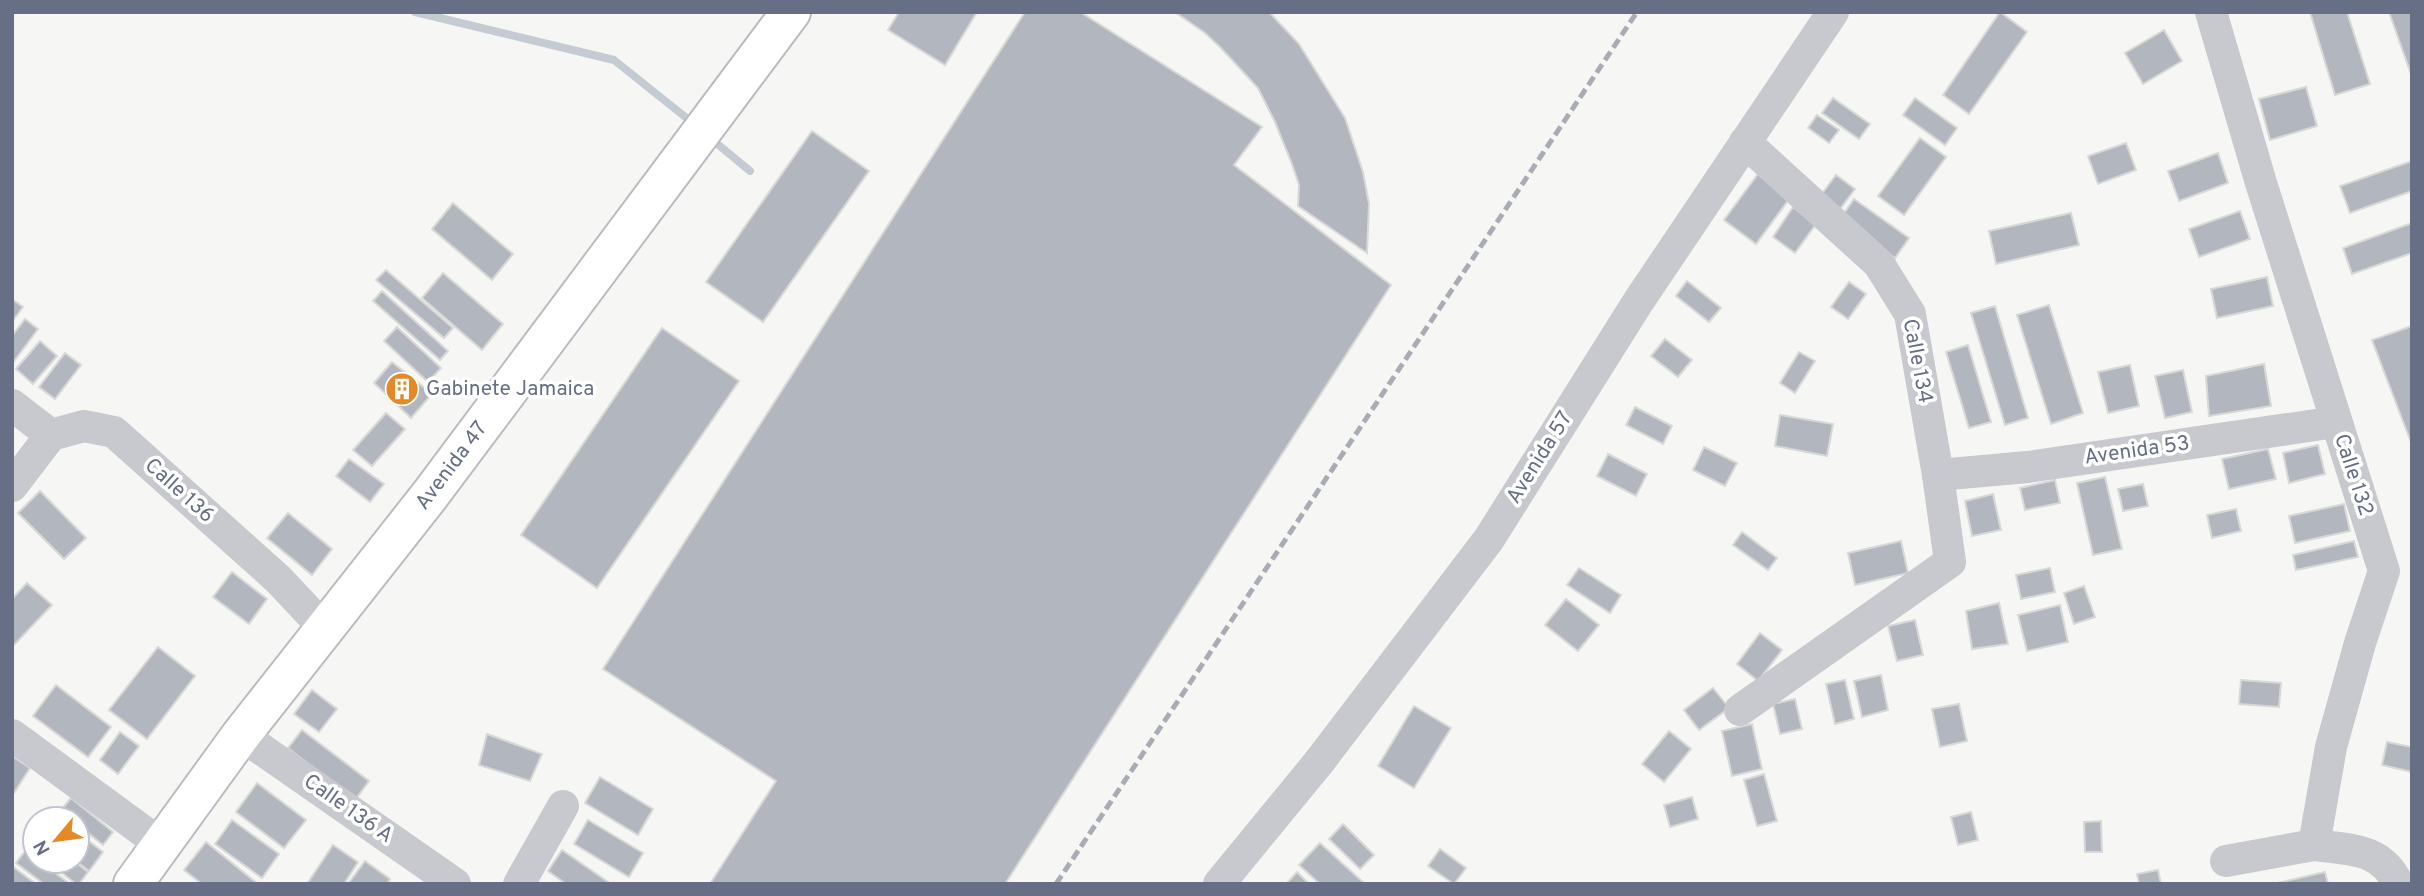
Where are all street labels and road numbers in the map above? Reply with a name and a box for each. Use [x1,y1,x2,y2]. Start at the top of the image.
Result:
street label: Calle 134 [1896,317,1938,405]
street label: Avenida 57 [1501,407,1579,509]
street label: Avenida 47 [410,416,494,516]
street label: Avenida 53 [2083,430,2191,472]
street label: Calle 132 [2327,431,2379,519]
street label: Calle 136 [138,453,220,529]
street label: Calle 136 A [298,768,398,850]

